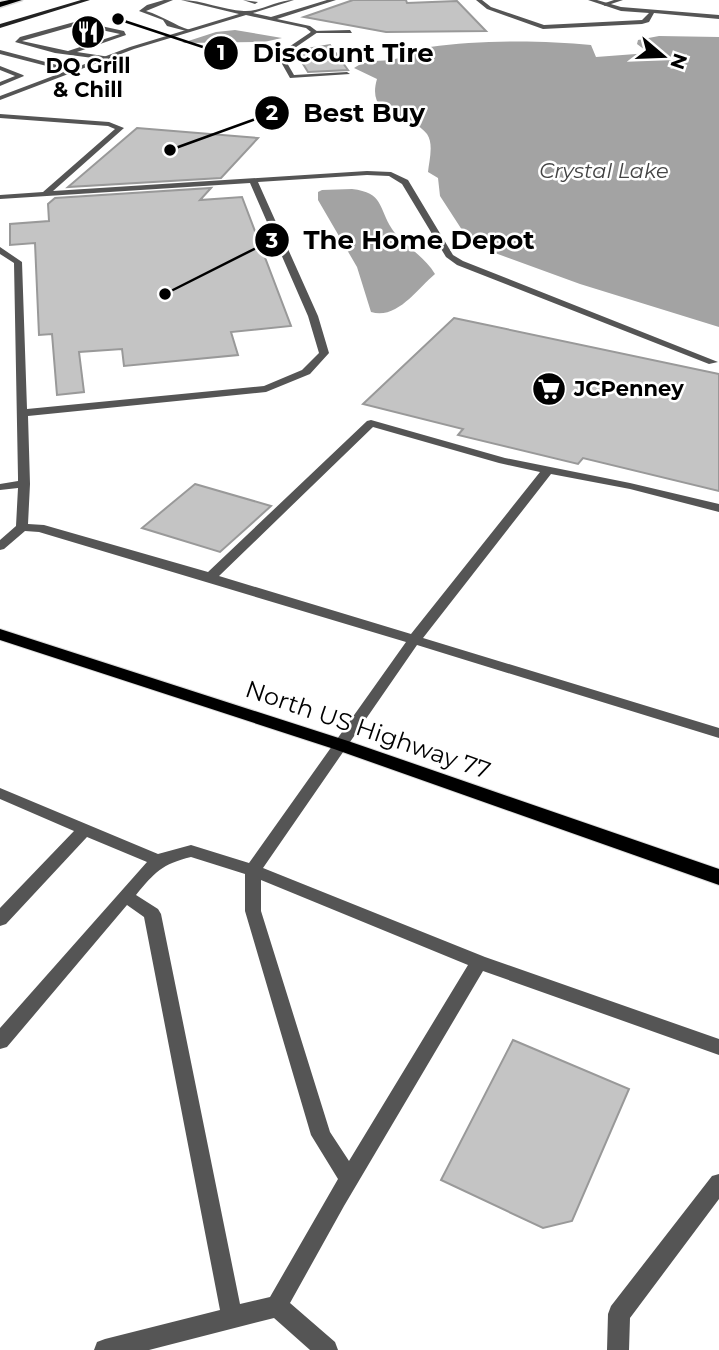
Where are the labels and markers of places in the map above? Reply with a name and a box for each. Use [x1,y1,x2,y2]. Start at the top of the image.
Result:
restaurant icon: DQ Grill & Chill [69,13,107,51]
callout: Discount Tire [203,29,447,76]
place label: DQ Grill & Chill [45,53,131,102]
callout: Best Buy [254,89,439,136]
callout: The Home Depot [254,217,548,264]
supermarket icon: JCPenney [530,370,568,408]
place label: JCPenney [573,376,684,401]

